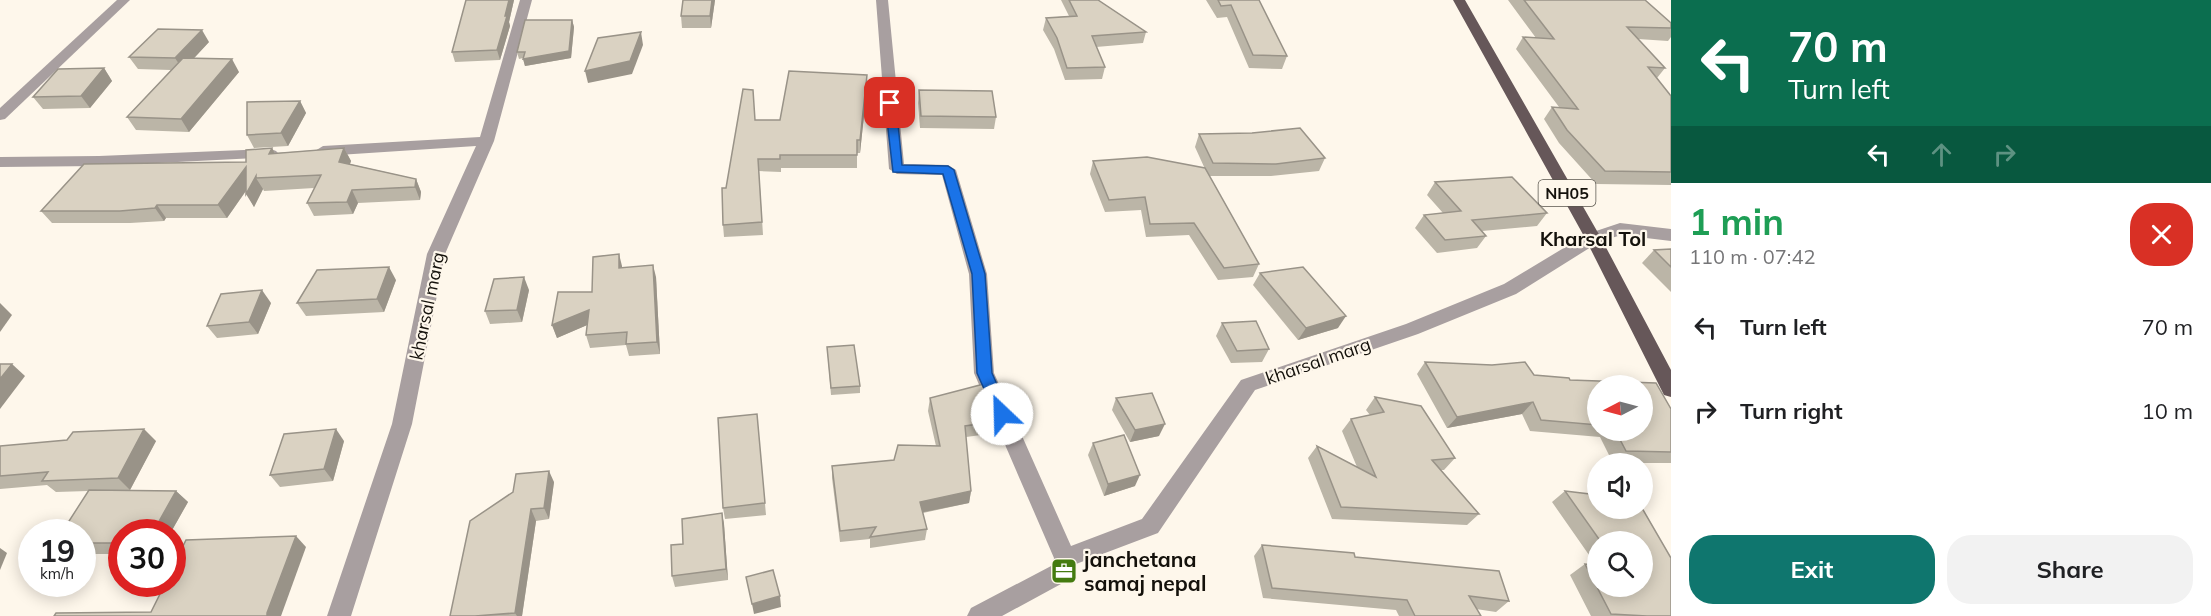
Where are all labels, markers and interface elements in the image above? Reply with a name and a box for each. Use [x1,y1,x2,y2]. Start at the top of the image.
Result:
text: 70 m [1788,20,1888,73]
icon: left [1689,24,1767,102]
text: Turn left [1788,72,1890,106]
pin [864,77,915,128]
icon: arrive [873,86,906,119]
icon: left [1862,138,1895,171]
icon: ahead [1925,138,1958,171]
icon: right [1988,138,2021,171]
road number: NH05 [1538,180,1596,206]
text: 1 min [1689,199,1784,244]
button: close [2130,203,2193,266]
district label: Kharsal Tol [1540,226,1646,251]
text: 110 m · 07:42 [1689,244,1815,269]
street label: kharsal marg [404,250,450,362]
icon: left [1689,311,1722,344]
text: Turn left [1740,313,1827,341]
text: 70 m [2142,313,2193,341]
street label: kharsal marg [1262,332,1374,390]
north arrow [1587,375,1653,441]
map controls [1587,375,1653,597]
position arrow [970,382,1034,446]
icon: right [1689,395,1722,428]
text: Turn right [1740,397,1843,425]
text: 10 m [2142,397,2193,425]
button: sound [1587,453,1653,519]
speed limit sign: 30 [108,519,186,597]
button: search [1587,531,1653,597]
text: 19 [39,532,75,570]
button: Exit [1689,535,1935,604]
button: Share [1947,535,2193,604]
place label: janchetana samaj nepal [1082,546,1206,596]
office icon: janchetana samaj nepal [1049,556,1079,586]
text: km/h [40,564,74,583]

